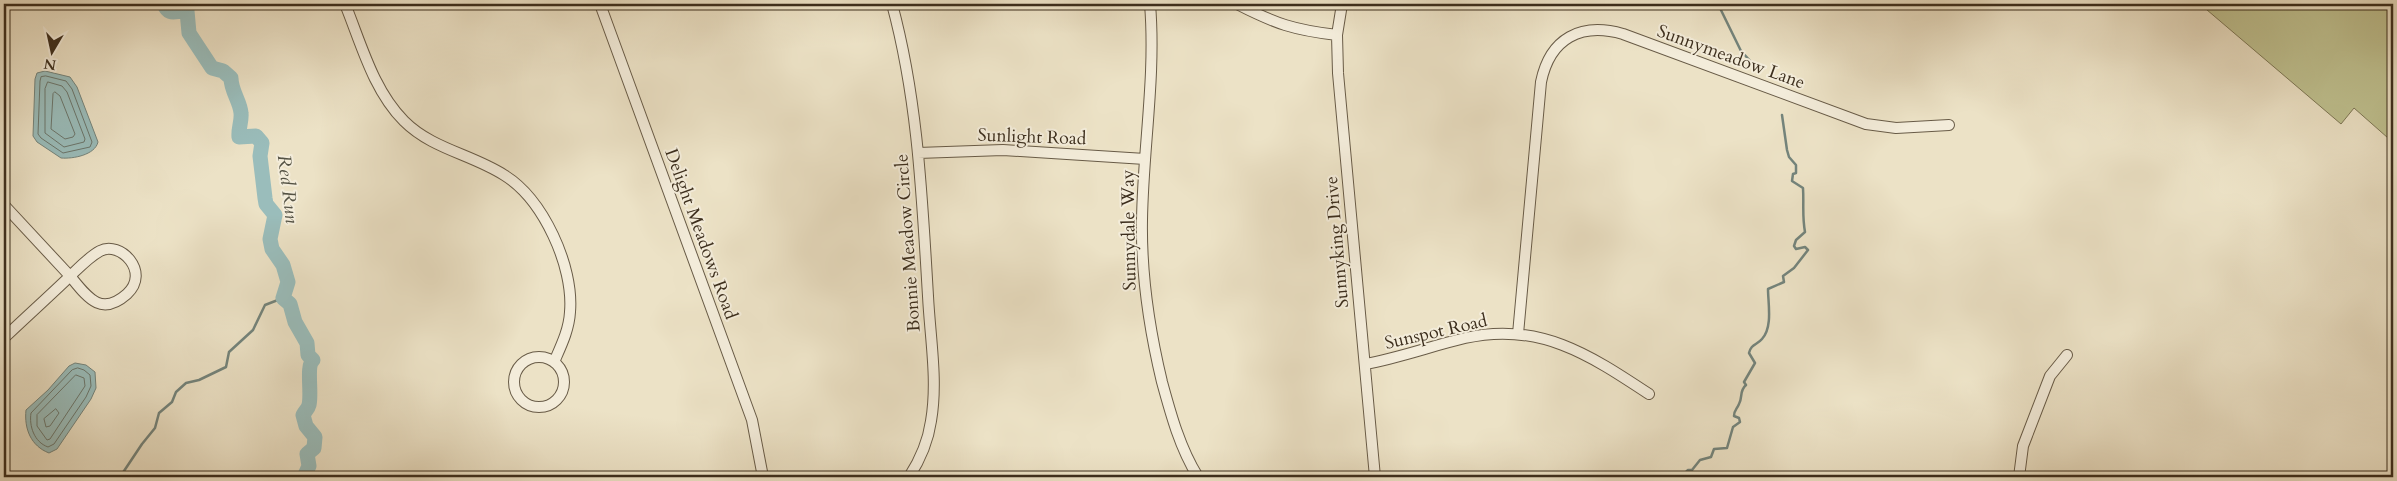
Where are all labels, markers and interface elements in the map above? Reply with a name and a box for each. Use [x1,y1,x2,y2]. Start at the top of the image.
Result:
street label: Sunnymeadow Lane [1654,19,1808,95]
north arrow [28,28,78,78]
text: N [43,54,58,75]
street label: Sunlight Road [977,123,1087,151]
street label: Delight Meadows Road [658,145,744,323]
water label: Red Run [271,153,305,225]
street label: Bonnie Meadow Circle [889,153,927,333]
street label: Sunnydale Way [1115,169,1143,291]
street label: Sunnyking Drive [1319,175,1355,309]
street label: Sunspot Road [1382,308,1490,356]

